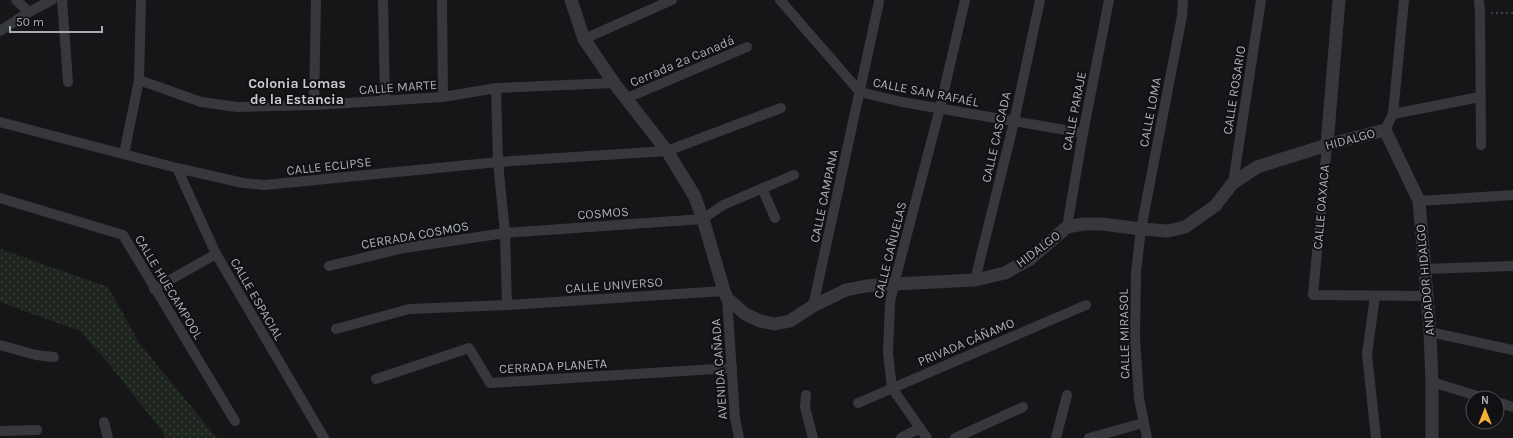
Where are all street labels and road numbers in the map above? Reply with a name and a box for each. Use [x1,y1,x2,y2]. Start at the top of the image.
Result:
street label: Cerrada 2ª Canadá [628,32,736,90]
street label: CALLE ROSARIO [1220,45,1248,135]
street label: CALLE PARAJE [1059,70,1089,152]
street label: CALLE SAN RAFAÉL [872,72,981,110]
street label: CALLE LOMA [1136,75,1164,148]
street label: CALLE MARTE [358,77,438,97]
street label: CALLE CASCADA [978,90,1014,184]
street label: HIDALGO [1323,125,1377,153]
street label: CALLE CAMPANA [807,147,841,244]
street label: CALLE ECLIPSE [286,154,372,178]
street label: CALLE OAXACA [1310,163,1332,250]
street label: CALLE CAÑUELAS [871,200,909,300]
street label: COSMOS [577,204,629,222]
street label: CERRADA COSMOS [360,218,470,252]
street label: ANDADOR HIDALGO [1413,224,1437,336]
street label: HIDALGO [1013,228,1063,270]
street label: CALLE HUECAMPOOL [132,232,206,342]
street label: CALLE ESPACIAL [227,255,287,343]
street label: CALLE UNIVERSO [565,274,663,296]
street label: CALLE MIRASOL [1116,289,1132,379]
street label: PRIVADA CÁÑAMO [915,313,1017,369]
street label: AVENIDA CAÑADA [708,317,730,420]
street label: CERRADA PLANETA [499,356,608,376]

